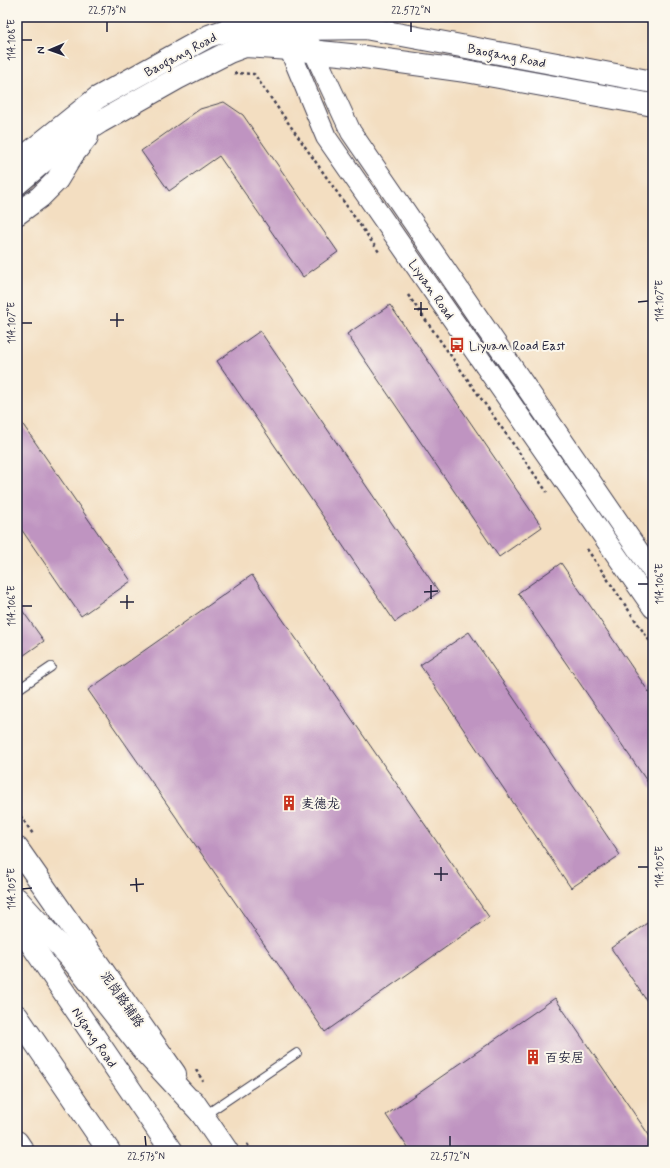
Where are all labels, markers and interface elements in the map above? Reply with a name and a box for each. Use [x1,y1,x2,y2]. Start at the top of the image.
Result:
text: 22.573°N [88,4,126,18]
text: 22.572°N [391,4,431,18]
text: 114.108°E [5,19,19,61]
street label: Baogang Road [142,29,221,83]
north arrow [30,30,70,70]
street label: Baogang Road [466,41,547,74]
text: N [34,46,48,54]
street label: Liyuan Road [404,256,458,323]
text: 114.107°E [653,280,667,322]
text: 114.107°E [5,302,19,344]
bus stop icon: Liyuan Road East [448,336,466,354]
place label: Liyuan Road East [469,338,565,355]
text: 114.106°E [653,563,667,605]
text: 114.106°E [5,585,19,627]
building icon: 麦德龙 [280,794,298,812]
place label: 麦德龙 [301,796,340,813]
text: 114.105°E [653,846,667,888]
text: 114.105°E [5,868,19,910]
street label: 泥岗路辅路 [96,968,147,1031]
street label: Nigang Road [66,1004,120,1072]
building icon: 百安居 [524,1048,542,1066]
place label: 百安居 [545,1050,584,1067]
text: 22.573°N [127,1150,165,1164]
text: 22.572°N [430,1150,470,1164]

